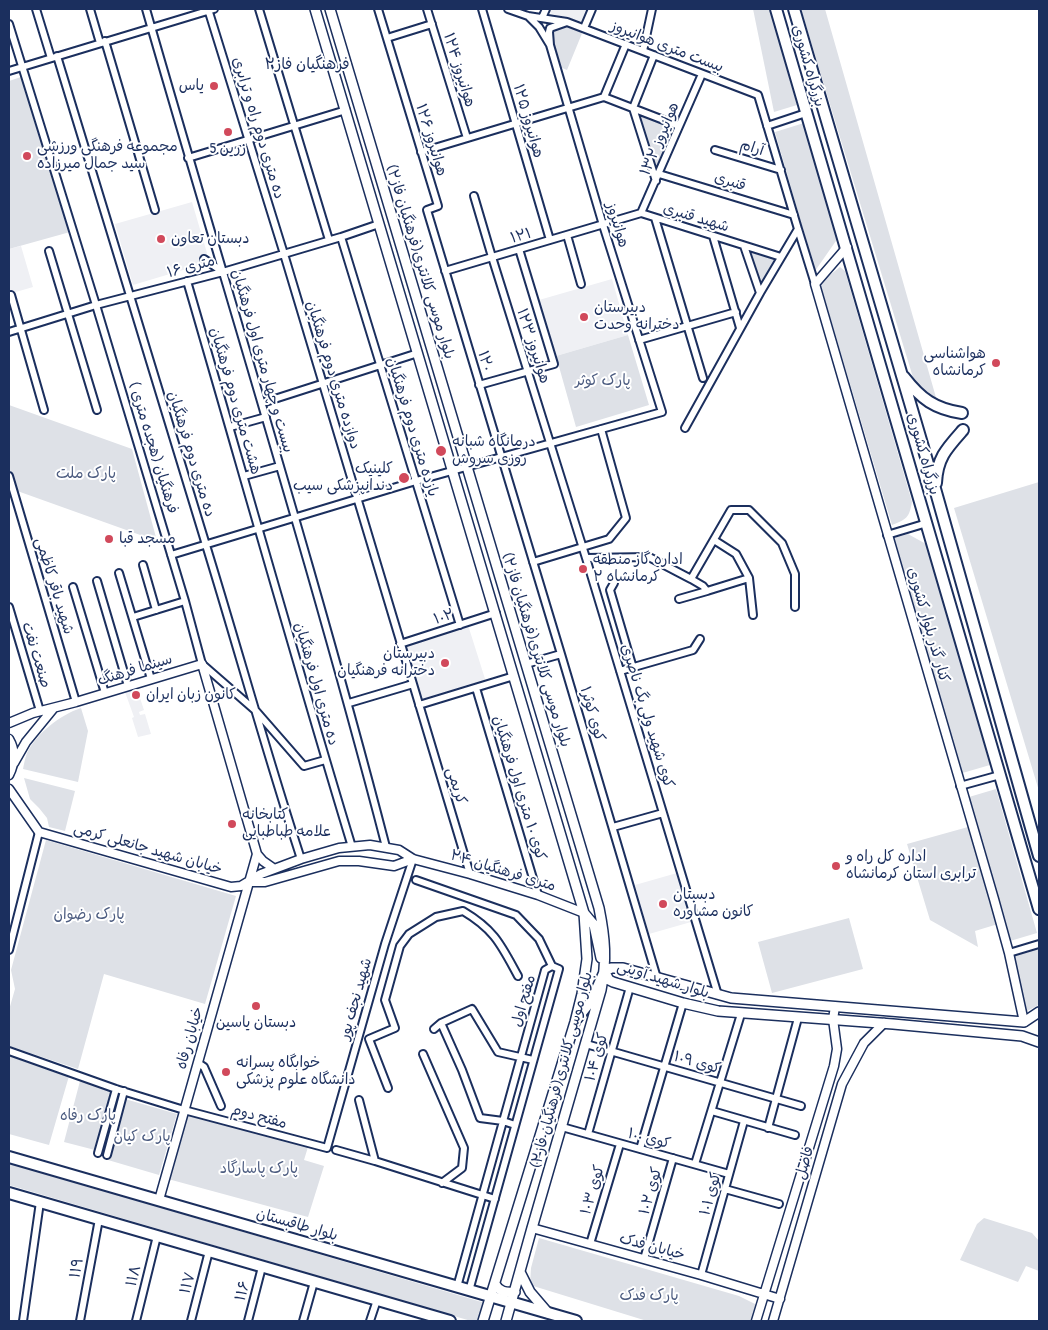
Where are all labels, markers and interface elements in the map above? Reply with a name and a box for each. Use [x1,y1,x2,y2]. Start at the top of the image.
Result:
street label: بیست متری هوانیروز [608,17,726,77]
street label: بزرگراه کشوری [788,23,828,109]
street label: هوانیروز ۱۲۴ [439,31,479,109]
street label: ده متری دوم راه و ترابری [228,55,288,201]
district label: فرهنگیان فاز۲ [264,55,350,75]
place label: یاس [179,77,204,95]
marker: یاس [208,80,220,92]
street label: هوانیروز ۱۲۵ [509,82,547,160]
street label: هوانیروز ۱۳۲ [637,100,683,178]
street label: هوانیروز ۱۲۶ [411,102,451,178]
marker: زرین 5 [222,126,234,138]
street label: آرام [738,136,766,160]
place label: مجموعه فرهنگی ورزشی سید جمال میرزاده [37,138,178,173]
place label: زرین 5 [210,140,246,158]
marker: مجموعه فرهنگی ورزشی سید جمال میرزاده [21,150,33,162]
street label: بلوار موسی کلانتری(فرهنگیان فاز۲) [382,163,458,361]
street label: قنبری [712,169,748,195]
street label: شهید قنبری [661,199,731,237]
street label: هوانیروز [602,200,632,250]
street label: ۱۲۱ [508,224,534,248]
place label: دبستان تعاون [171,230,250,248]
marker: دبستان تعاون [155,233,167,245]
street label: ۱۶ متری [165,252,217,282]
street label: بیست و چهار متری اول فرهنگیان [227,267,297,455]
street label: دوازده متری دوم فرهنگیان [302,299,364,451]
place label: دبیرستان دخترانه وحدت [594,299,679,334]
street label: ۱۲۳ هوانیروز [512,306,554,386]
marker: دبیرستان دخترانه وحدت [578,311,590,323]
street label: هشت متری دوم فرهنگیان [205,325,265,477]
place label: هواشناسی کرمانشاه [923,345,986,380]
street label: ۱۲۰ [473,349,497,373]
street label: یازده متری دوم فرهنگیان [382,355,442,499]
marker: هواشناسی کرمانشاه [990,357,1002,369]
park label: پارک کوثر [575,372,631,390]
street label: فرهنگیان (هجده متری ) [124,380,182,516]
street label: ده متری دوم فرهنگیان [163,389,219,519]
street label: بزرگراه کشوری [903,411,943,497]
place label: درمانگاه شبانه روزی سروش [452,433,536,468]
marker: درمانگاه شبانه روزی سروش [434,444,448,458]
place label: کلینیک دندانپزشکی سیب [293,460,393,495]
park label: پارک ملت [56,465,116,483]
marker: کلینیک دندانپزشکی سیب [397,471,411,485]
place label: مسجد قبا [119,530,176,548]
marker: مسجد قبا [103,533,115,545]
street label: شهید باقر کاظمی [31,536,77,636]
street label: بلوار موسی کلانتری(فرهنگیان فاز۲) [498,551,574,749]
place label: اداره گاز منطقه ۲ کرمانشاه [593,551,683,586]
marker: اداره گاز منطقه ۲ کرمانشاه [577,563,589,575]
street label: کنار گذر بلوار کشوری [903,565,953,685]
street label: ۱۰۲ [431,605,457,629]
street label: صنعت نفت [17,620,55,690]
street label: ده متری اول فرهنگیان [290,621,342,747]
street label: کوی شهید ولی بگ ناصری [617,642,677,790]
place label: دبیرستان دخترانه فرهنگیان [337,645,435,680]
street label: سینما فرهنگ [95,650,175,690]
marker: دبیرستان دخترانه فرهنگیان [439,657,451,669]
street label: کوی کوثر۱ [576,684,608,744]
place label: کانون زبان ایران [146,686,236,704]
marker: کانون زبان ایران [130,689,142,701]
street label: کوی ۱۰ متری اول فرهنگیان [488,713,550,863]
street label: کریمی [442,765,470,807]
place label: کتابخانه علامه طباطبایی [242,806,332,841]
marker: کتابخانه علامه طباطبایی [226,818,238,830]
street label: خیابان شهید جانعلی کرمی [72,819,224,879]
street label: ۲۴ متری فرهنگیان [448,846,558,896]
place label: اداره کل راه و ترابری استان کرمانشاه [846,848,976,883]
marker: اداره کل راه و ترابری استان کرمانشاه [830,860,842,872]
place label: دبستان کانون مشاوره [673,886,753,921]
marker: دبستان کانون مشاوره [657,898,669,910]
park label: پارک رضوان [53,906,125,924]
street label: شهید نجف پور [336,956,376,1042]
street label: بلوار شهید آوینی [615,957,711,1003]
street label: بلوار موسی کلانتری(فرهنگیان فاز۲) [527,970,597,1170]
street label: مفتح اول [508,973,540,1029]
marker: دبستان یاسین [250,1000,262,1012]
street label: خیابان رفاه [173,1005,207,1071]
place label: دبستان یاسین [216,1014,296,1032]
street label: کوی ۱۰۴ [582,1031,612,1083]
street label: کوی ۱۰۹ [672,1048,722,1078]
place label: خوابگاه پسرانه دانشگاه علوم پزشکی [236,1054,356,1089]
marker: خوابگاه پسرانه دانشگاه علوم پزشکی [220,1066,232,1078]
street label: مفتح دوم [229,1101,289,1133]
park label: پارک رفاه [60,1107,116,1125]
street label: کوی ۱۰۰ [626,1125,672,1153]
park label: پارک کیان [113,1128,171,1146]
street label: فاضل [792,1144,818,1182]
park label: پارک پاسارگاد [220,1160,298,1178]
street label: کوی ۱۰۳ [577,1163,609,1217]
street label: کوی ۱۰۲ [636,1165,666,1217]
street label: کوی ۱۰۱ [696,1170,726,1218]
street label: بلوار طاقبستان [254,1205,340,1245]
street label: خیابان فدک [617,1230,687,1264]
street label: ۱۱۹ [66,1256,88,1280]
street label: ۱۱۸ [123,1263,145,1289]
street label: ۱۱۷ [177,1270,199,1296]
street label: ۱۱۶ [232,1279,254,1303]
park label: پارک فدک [619,1287,679,1305]

